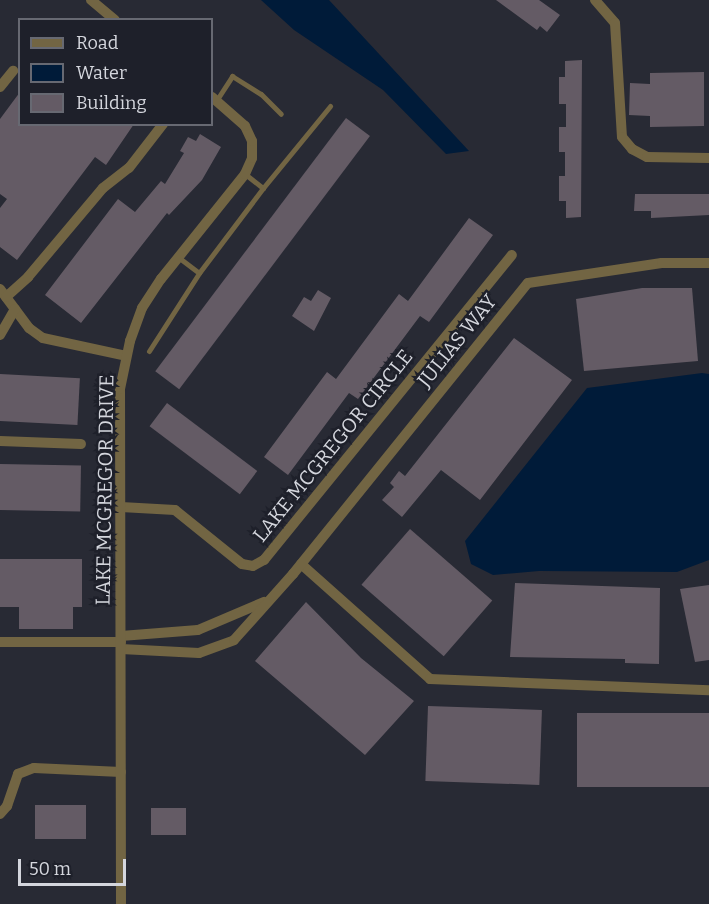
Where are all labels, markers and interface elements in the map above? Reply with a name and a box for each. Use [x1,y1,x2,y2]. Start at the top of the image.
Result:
legend [18,18,213,126]
text: Road [76,32,118,54]
text: Water [76,62,127,84]
text: Building [76,92,147,114]
street label: JULIAS WAY [412,290,502,392]
street label: LAKE MCGREGOR CIRCLE [248,345,418,547]
street label: LAKE MCGREGOR DRIVE [91,374,119,606]
scale bar [21,847,129,885]
text: 50 m [29,858,71,880]

